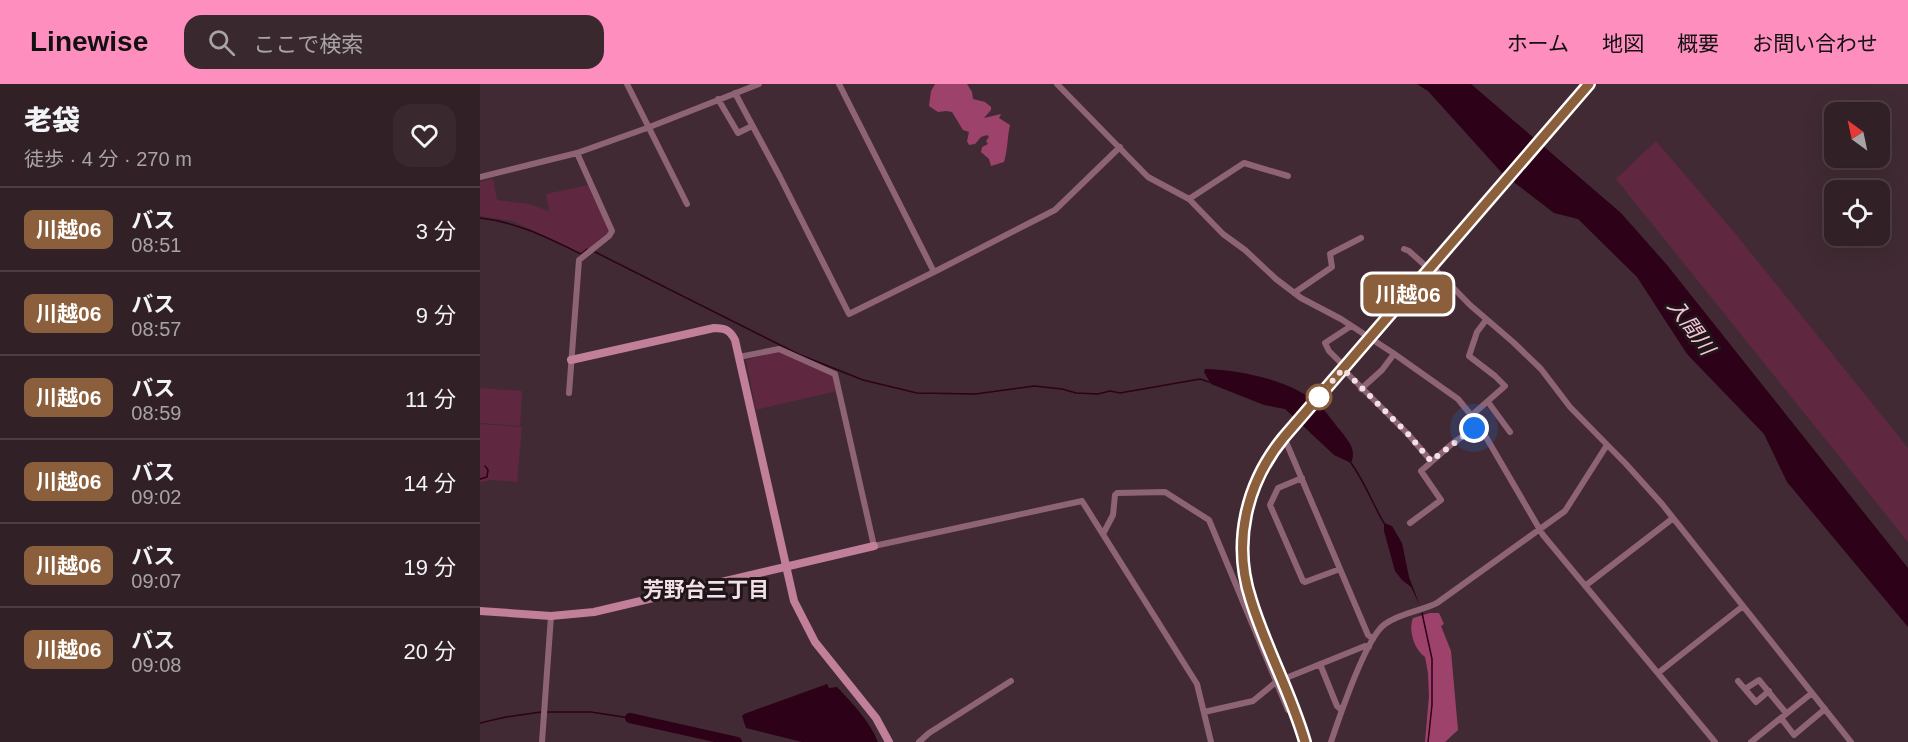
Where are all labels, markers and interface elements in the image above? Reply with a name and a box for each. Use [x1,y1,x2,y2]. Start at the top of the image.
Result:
search box [184,15,604,69]
text: Linewise [30,26,148,57]
icon: search [205,26,238,59]
text: ここで検索 [253,32,363,57]
text: ホーム [1507,32,1569,55]
text: 地図 [1602,32,1644,55]
text: 概要 [1677,32,1719,55]
text: お問い合わせ [1752,32,1878,55]
north arrow [1824,102,1890,168]
map controls [1824,102,1890,246]
button: heart [393,104,456,167]
text: 老袋 [24,105,80,136]
text: 徒歩 · 4 分 · 270 m [24,148,192,170]
button: locate [1824,180,1890,246]
text: バス [131,208,175,233]
text: 川越06 [36,218,101,241]
text: 3 分 [416,219,456,244]
text: 08:51 [131,234,181,256]
line badge: 川越06 [1366,274,1450,314]
text: 川越06 [1375,283,1441,306]
text: バス [131,292,175,317]
water label: 入間川 [1664,294,1720,361]
text: 川越06 [36,302,101,325]
text: 9 分 [416,303,456,328]
text: 08:57 [131,318,181,340]
text: バス [131,376,175,401]
unlabelled marker [1306,384,1332,410]
text: 川越06 [36,386,101,409]
text: 11 分 [405,387,456,412]
text: 08:59 [131,402,181,424]
your location [1459,413,1489,443]
text: バス [131,460,175,485]
text: 川越06 [36,470,101,493]
text: 14 分 [403,471,456,496]
text: 09:02 [131,486,181,508]
text: バス [131,544,175,569]
text: 川越06 [36,554,101,577]
text: 19 分 [403,555,456,580]
text: 09:07 [131,570,181,592]
district label: 芳野台三丁目 [643,578,769,601]
text: バス [131,628,175,653]
text: 川越06 [36,638,101,661]
text: 20 分 [403,639,456,664]
text: 09:08 [131,654,181,676]

